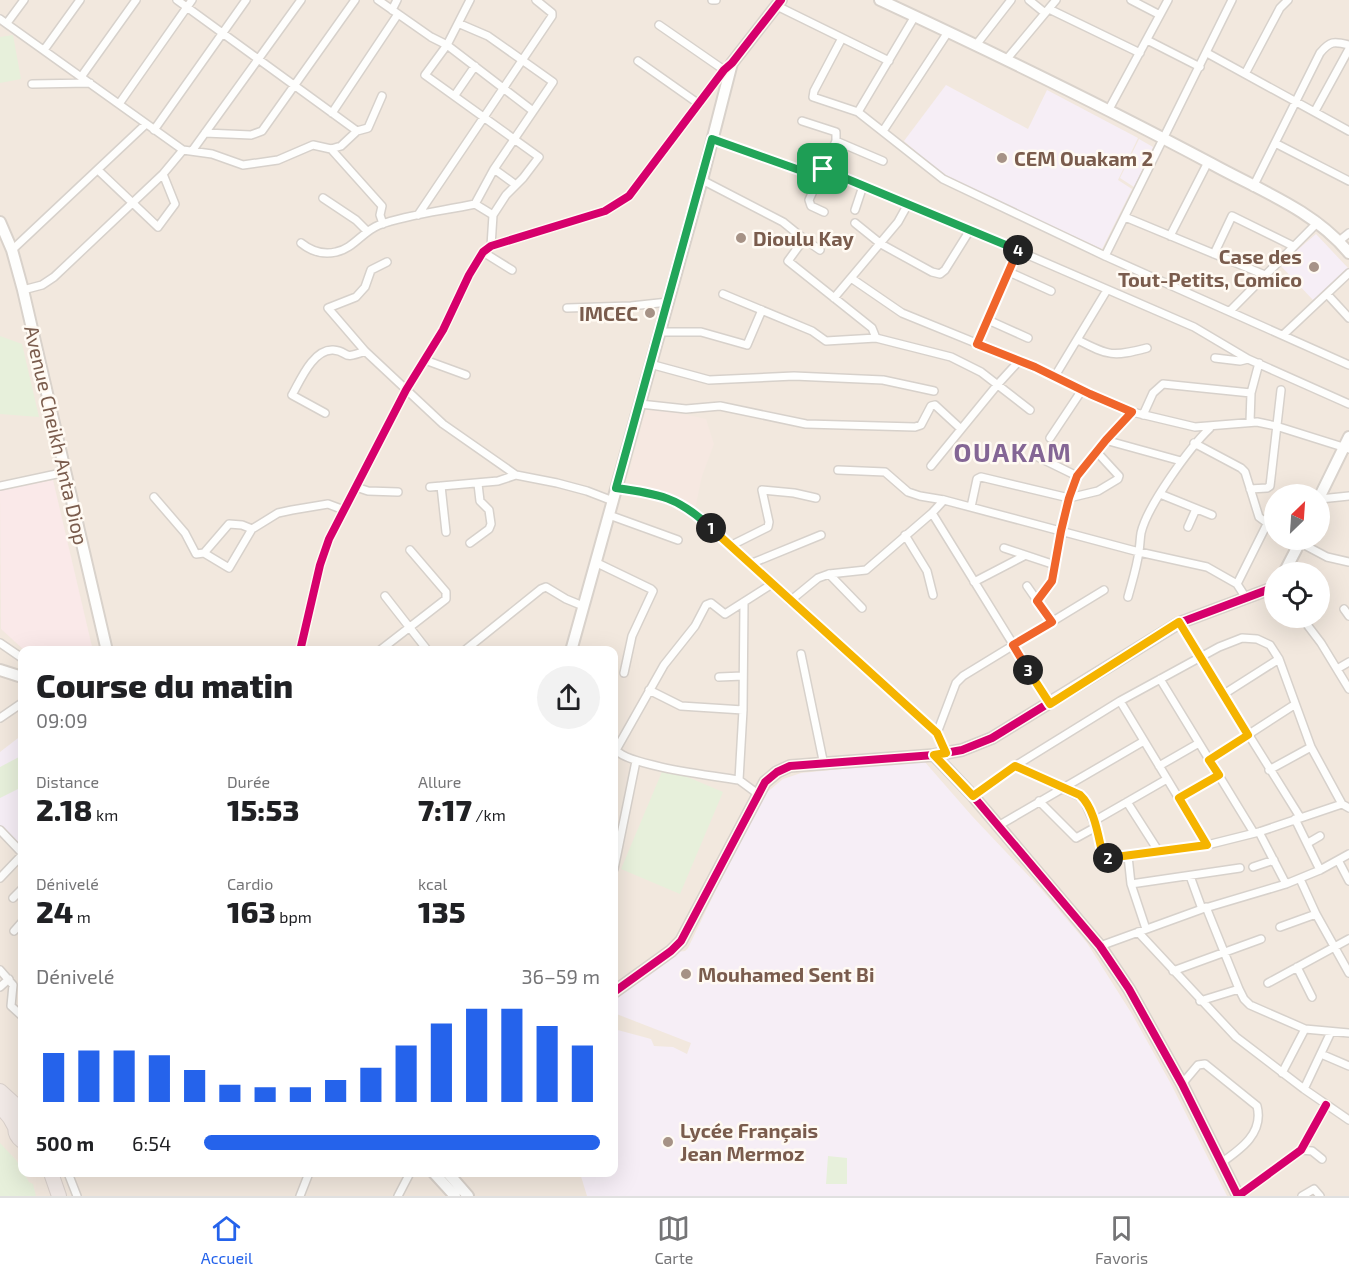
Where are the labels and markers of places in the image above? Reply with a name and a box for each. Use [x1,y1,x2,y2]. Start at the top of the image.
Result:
pin [797,143,848,194]
place label: CEM Ouakam 2 [1014,146,1153,170]
marker: CEM Ouakam 2 [995,151,1009,165]
place label: Dioulu Kay [753,226,855,251]
marker: Dioulu Kay [734,231,748,245]
pin: 4 [1003,235,1033,265]
place label: Case des Tout-Petits, Comico [1118,244,1302,291]
marker: Case des Tout-Petits, Comico [1307,260,1321,274]
place label: IMCEC [579,301,638,325]
marker: IMCEC [643,306,657,320]
pin: 1 [696,513,726,543]
pin: 3 [1013,655,1043,685]
pin: 2 [1093,843,1123,873]
place label: Mouhamed Sent Bi [698,962,874,986]
marker: Mouhamed Sent Bi [679,967,693,981]
place label: Lycée Français Jean Mermoz [680,1118,818,1165]
marker: Lycée Français Jean Mermoz [661,1135,675,1149]

